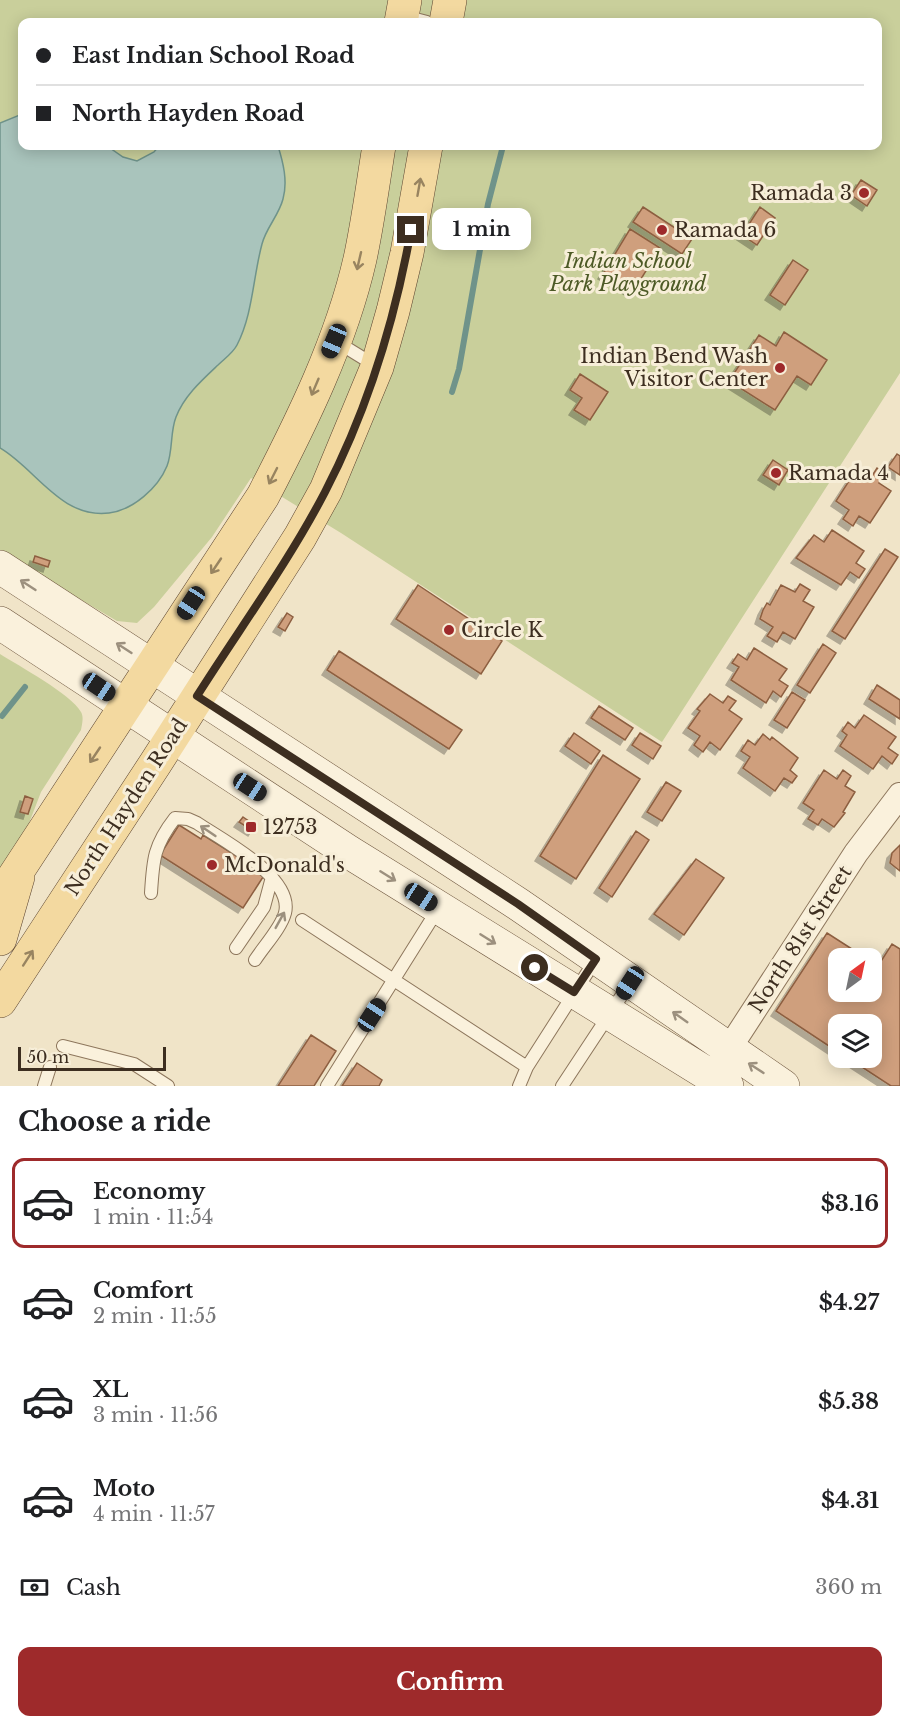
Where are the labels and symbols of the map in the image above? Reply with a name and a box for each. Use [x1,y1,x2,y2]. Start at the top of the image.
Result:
one-way arrow [414,178,425,198]
place label: Ramada 3 [750,181,852,205]
marker: Ramada 3 [857,186,871,200]
callout: 1 min [432,209,531,251]
route end [397,216,424,243]
place label: Ramada 6 [674,218,776,242]
marker: Ramada 6 [655,223,669,237]
park label: Indian School Park Playground [549,249,707,296]
one-way arrow [352,252,364,271]
car [319,321,349,361]
place label: Indian Bend Wash Visitor Center [580,344,768,391]
marker: Indian Bend Wash Visitor Center [773,361,787,375]
one-way arrow [309,377,320,396]
place label: Ramada 4 [788,461,889,485]
one-way arrow [267,466,279,484]
marker: Ramada 4 [769,466,783,480]
one-way arrow [210,557,222,574]
one-way arrow [20,579,37,591]
car [174,583,208,623]
place label: Circle K [461,618,544,642]
marker: Circle K [442,623,456,637]
one-way arrow [116,641,133,653]
car [79,669,119,705]
street label: North Hayden Road [60,714,192,900]
one-way arrow [88,746,100,763]
car [230,770,270,804]
place label: 12753 [263,815,318,839]
marker: 12753 [244,820,258,834]
one-way arrow [201,825,217,837]
place label: McDonald's [224,853,345,877]
marker: McDonald's [205,858,219,872]
street label: North 81st Street [743,861,857,1017]
one-way arrow [379,871,396,883]
car [401,880,441,914]
one-way arrow [274,912,286,929]
one-way arrow [479,934,496,946]
north arrow [828,948,882,1002]
one-way arrow [22,950,34,967]
route start [521,954,548,981]
car [613,963,647,1003]
car [355,995,389,1035]
one-way arrow [672,1011,688,1023]
scale bar [18,1044,166,1072]
one-way arrow [748,1062,764,1074]

